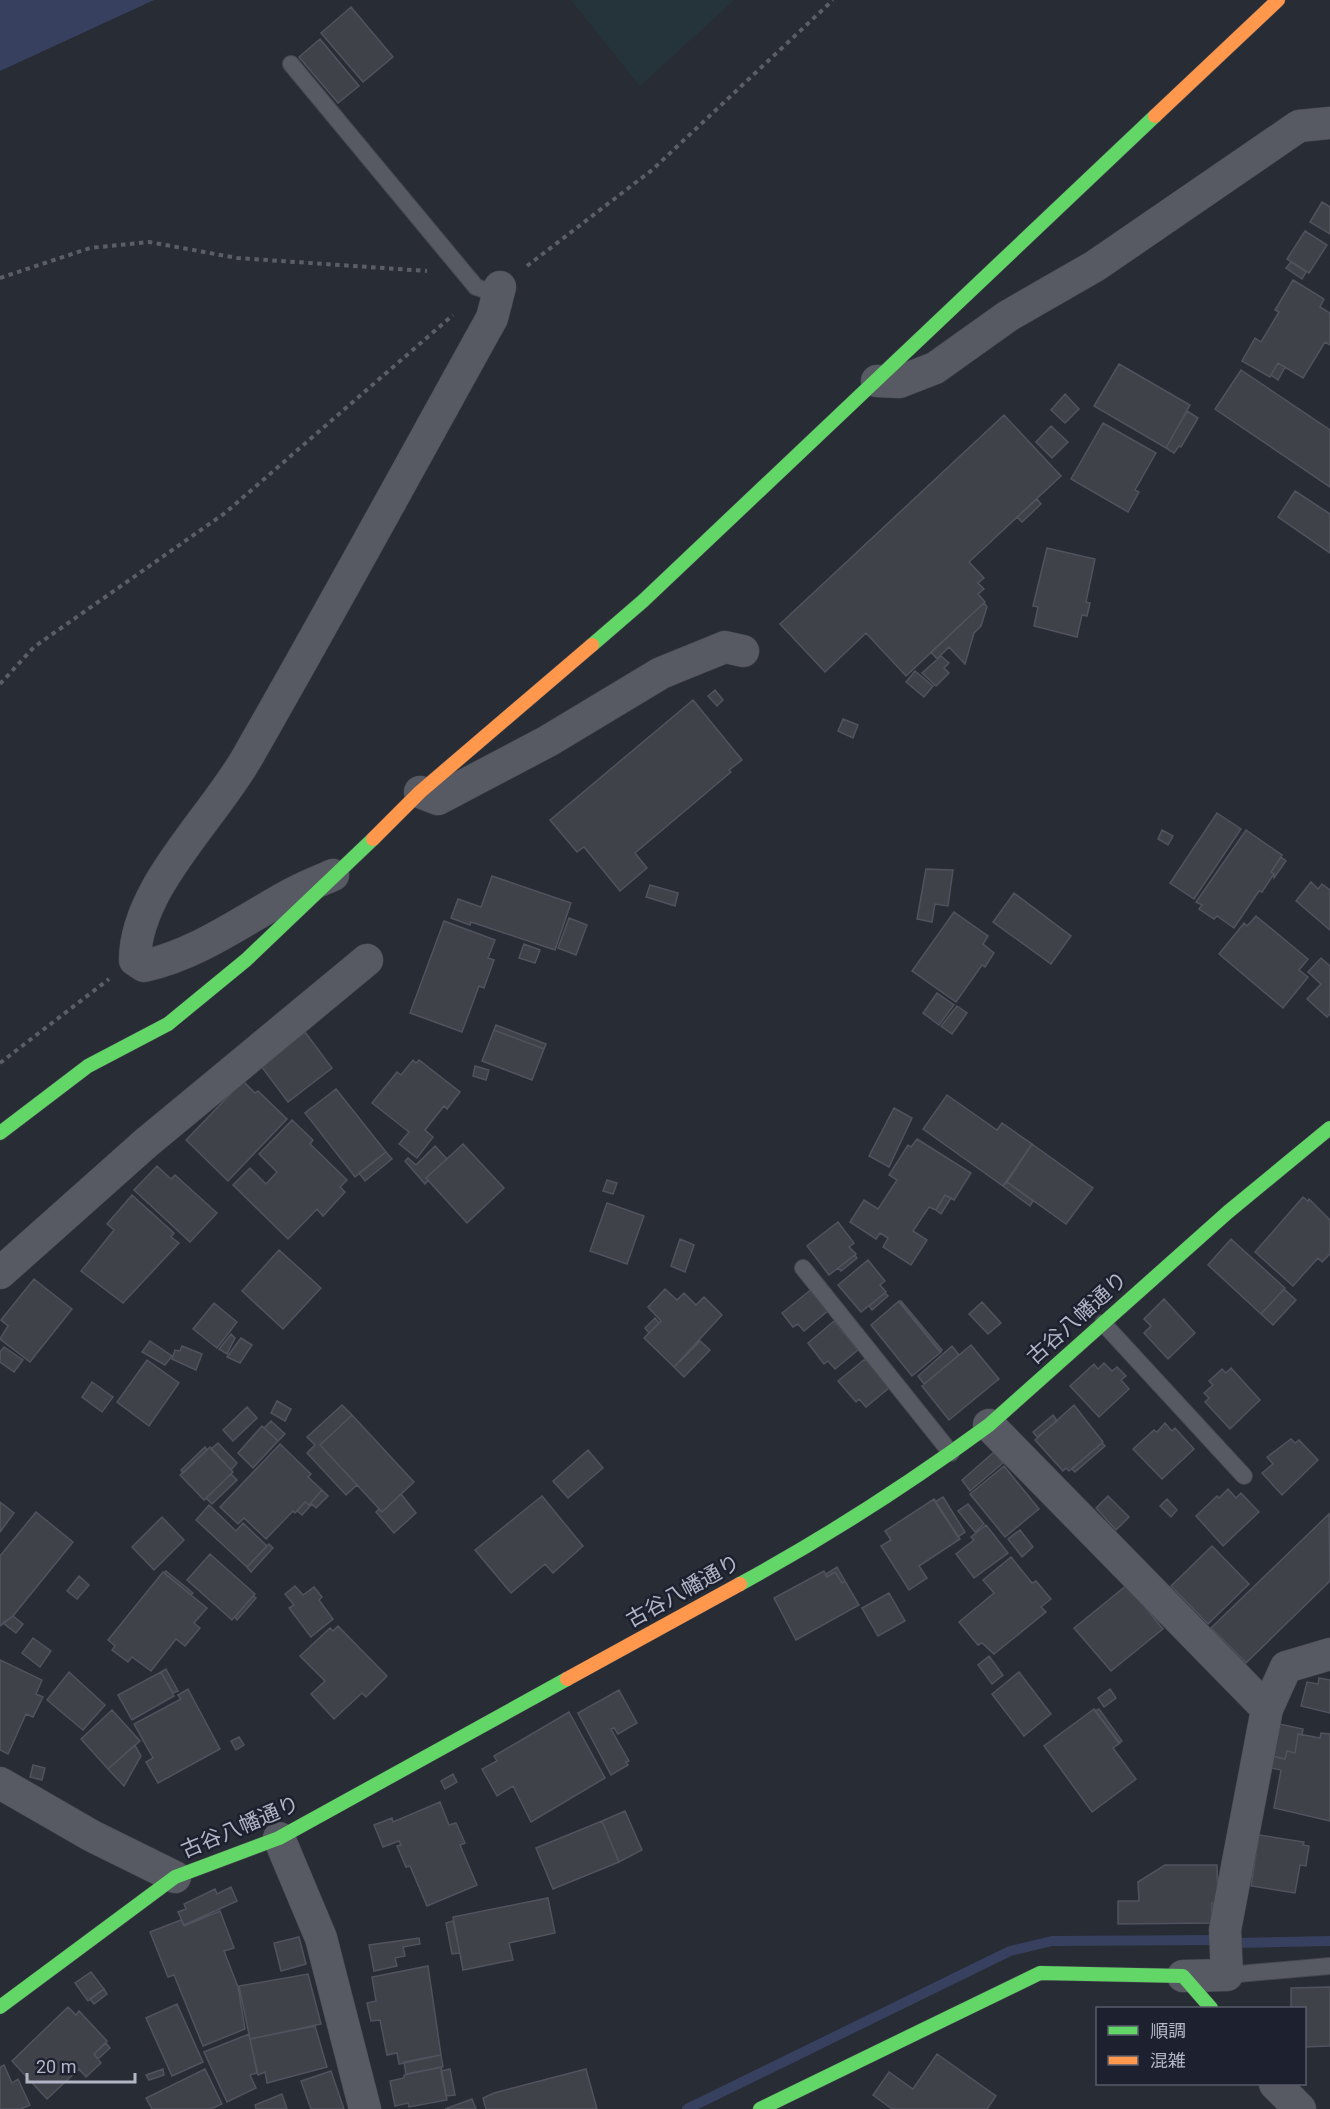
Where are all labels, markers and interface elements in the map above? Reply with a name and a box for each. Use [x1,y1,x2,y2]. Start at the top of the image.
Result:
street label: 古谷八幡通り [1022,1267,1132,1369]
street label: 古谷八幡通り [622,1550,744,1632]
street label: 古谷八幡通り [177,1791,303,1863]
legend [1096,2007,1306,2085]
text: 順調 [1150,2020,1186,2041]
scale bar [27,2046,135,2084]
text: 混雑 [1150,2050,1186,2071]
text: 20 m [36,2056,76,2077]

